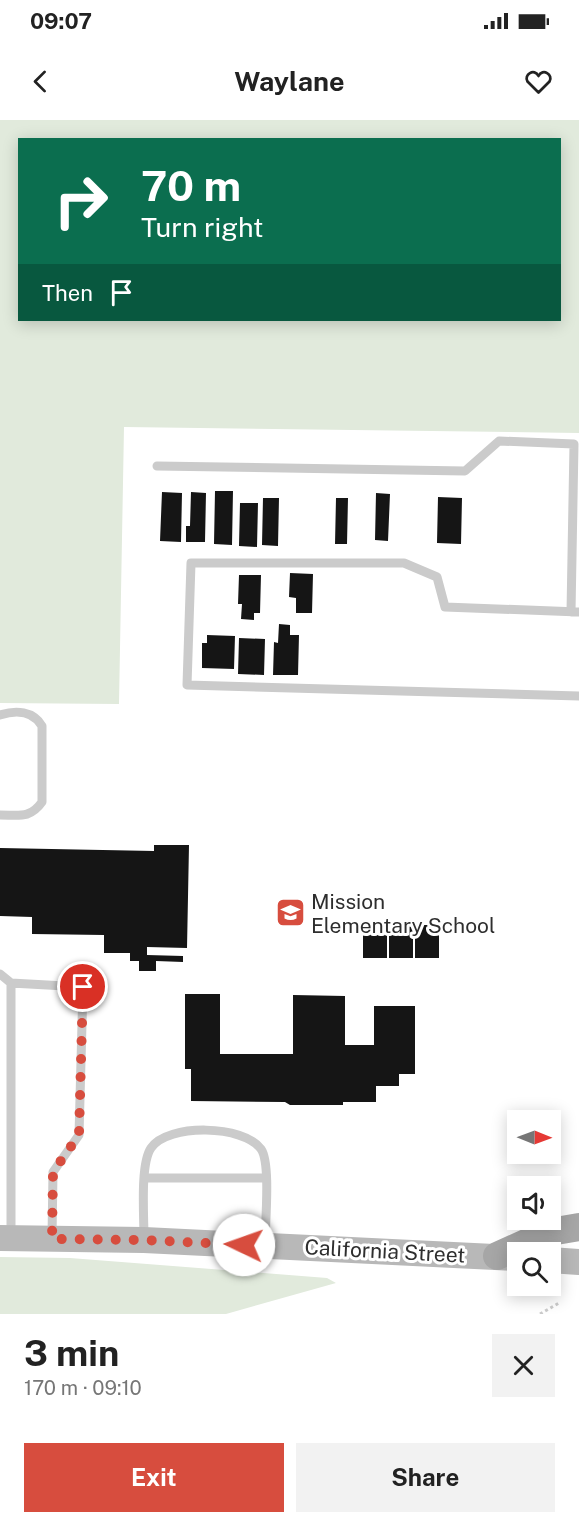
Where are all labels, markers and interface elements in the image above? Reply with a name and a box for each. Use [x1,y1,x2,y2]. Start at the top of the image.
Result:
text: 09:07 [30,8,92,34]
icon: back [24,65,57,98]
text: Waylane [234,65,345,97]
icon: heart [522,65,555,98]
text: 70 m [141,161,241,210]
icon: right [42,162,120,240]
text: Turn right [141,211,264,243]
icon: arrive [105,276,138,309]
text: Then [42,280,93,306]
place label: Mission Elementary School [311,889,495,938]
school or university icon: Mission Elementary School [274,897,306,929]
pin [57,961,108,1012]
icon: arrive [66,970,99,1003]
north arrow [507,1110,561,1164]
map controls [507,1110,561,1296]
button: sound [507,1176,561,1230]
position arrow [212,1213,276,1277]
street label: California Street [304,1234,466,1268]
button: search [507,1242,561,1296]
text: 3 min [24,1332,119,1374]
button: close [492,1334,555,1397]
text: 170 m · 09:10 [24,1376,142,1400]
button: Exit [24,1443,284,1512]
button: Share [296,1443,555,1512]

